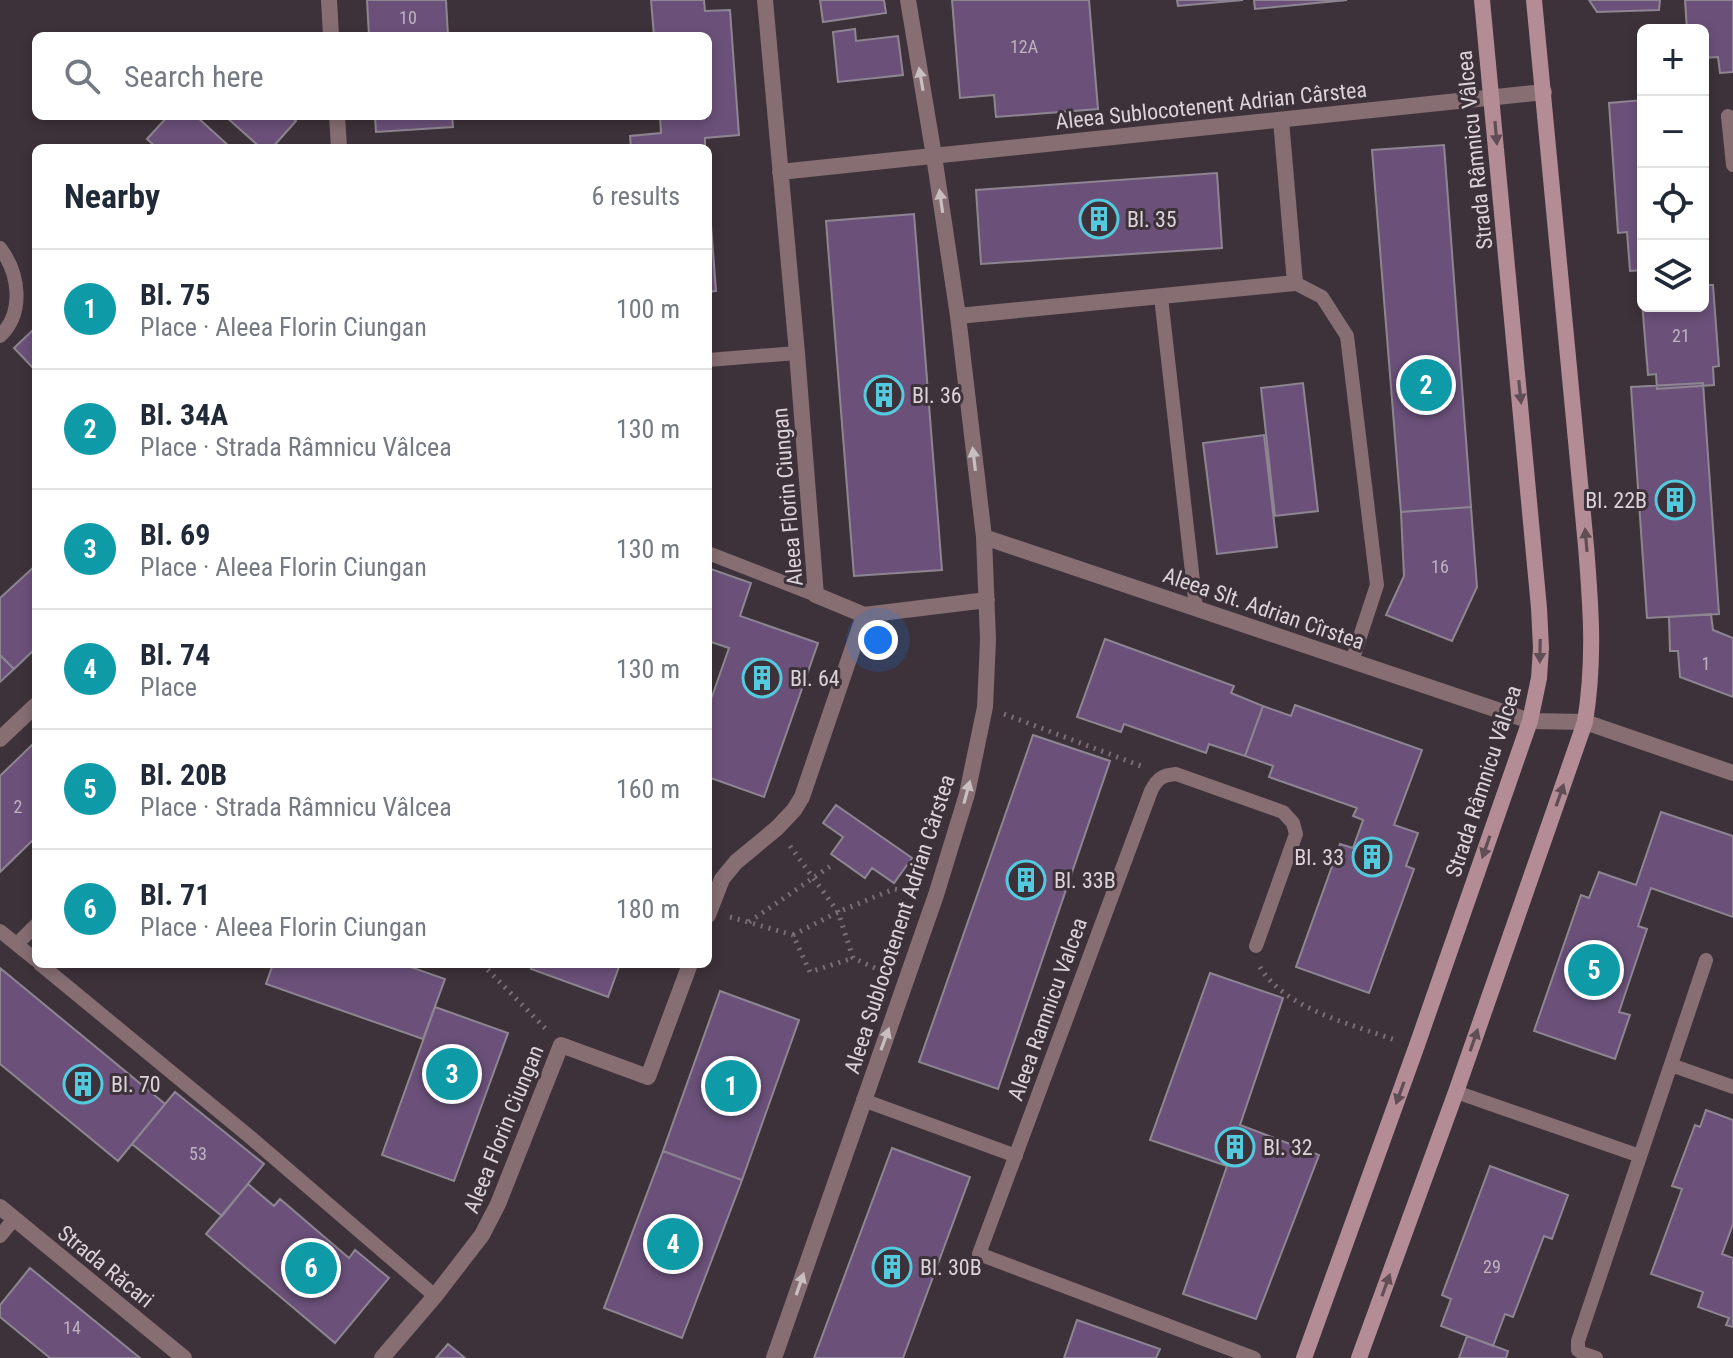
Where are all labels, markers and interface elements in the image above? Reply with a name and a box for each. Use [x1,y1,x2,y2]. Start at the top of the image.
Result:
house number: 10 [399,7,417,28]
map controls [1637,24,1709,312]
button: + [1637,24,1709,96]
search box [32,32,712,120]
house number: 12A [1010,36,1039,57]
street label: Strada Râmnicu Vâlcea [1452,49,1497,251]
icon: search [60,54,104,98]
text: Search here [124,59,264,94]
one-way arrow [915,67,927,92]
street label: Aleea Sublocotenent Adrian Cârstea [1054,77,1368,134]
button: − [1637,96,1709,168]
one-way arrow [1489,121,1502,146]
button: locate [1637,168,1709,240]
text: Nearby [64,176,160,216]
text: 6 results [591,181,680,211]
one-way arrow [934,189,947,214]
building icon: Bl. 35 [1078,198,1120,240]
place label: Bl. 35 [1127,207,1177,232]
button: layers [1637,240,1709,312]
text: Bl. 75 [140,277,210,312]
text: 1 [83,294,97,324]
text: 100 m [616,294,680,324]
text: Place · Aleea Florin Ciungan [140,312,427,342]
house number: 21 [1672,325,1690,346]
pin: 2 [1400,355,1452,415]
building icon: Bl. 36 [863,374,905,416]
one-way arrow [1513,380,1526,405]
place label: Bl. 36 [912,383,962,408]
text: Bl. 34A [140,397,228,432]
street label: Aleea Florin Ciungan [767,407,808,587]
text: 2 [83,414,97,444]
text: 130 m [616,414,680,444]
text: Place · Strada Râmnicu Vâlcea [140,432,452,462]
one-way arrow [968,446,981,471]
building icon: Bl. 22B [1654,479,1696,521]
place label: Bl. 22B [1585,488,1647,513]
text: Bl. 69 [140,517,210,552]
one-way arrow [1579,527,1592,552]
text: 3 [83,534,97,564]
text: 130 m [616,534,680,564]
text: Place · Aleea Florin Ciungan [140,552,427,582]
house number: 16 [1431,556,1449,577]
street label: Aleea Slt. Adrian Cîrstea [1160,562,1368,655]
your location [858,620,898,660]
text: Bl. 74 [140,637,210,672]
one-way arrow [1534,639,1546,664]
house number: 1 [1702,653,1710,674]
text: 4 [83,654,97,684]
text: 130 m [616,654,680,684]
building icon: Bl. 64 [741,657,783,699]
place label: Bl. 64 [790,666,840,691]
text: Place [140,672,197,702]
street label: Strada Râmnicu Vâlcea [1441,682,1526,880]
text: Bl. 20B [140,757,227,792]
street label: Aleea Sublocotenent Adrian Cârstea [839,772,960,1077]
text: 5 [83,774,97,804]
text: 160 m [616,774,680,804]
one-way arrow [962,780,974,805]
one-way arrow [1554,782,1567,806]
text: Place · Strada Râmnicu Vâlcea [140,792,452,822]
house number: 2 [14,796,23,817]
building icon: Bl. 33 [1351,836,1393,878]
one-way arrow [1479,836,1492,860]
place label: Bl. 33 [1294,845,1344,870]
building icon: Bl. 33B [1005,859,1047,901]
place label: Bl. 33B [1054,868,1116,893]
text: Bl. 71 [140,877,210,912]
text: 6 [83,894,97,924]
text: 180 m [616,894,680,924]
text: Place · Aleea Florin Ciungan [140,912,427,942]
street label: Aleea Ramnicu Valcea [1003,914,1092,1104]
pin: 5 [1568,940,1620,1000]
one-way arrow [879,1026,892,1050]
one-way arrow [1468,1028,1481,1052]
street label: Aleea Florin Ciungan [458,1042,549,1217]
pin: 3 [426,1044,478,1104]
pin: 1 [705,1056,757,1116]
building icon: Bl. 70 [62,1063,104,1105]
place label: Bl. 70 [111,1072,161,1097]
one-way arrow [1393,1081,1405,1105]
building icon: Bl. 32 [1214,1126,1256,1168]
place label: Bl. 32 [1263,1135,1313,1160]
house number: 53 [189,1143,207,1164]
pin: 4 [647,1214,699,1274]
street label: Strada Răcari [53,1220,159,1313]
pin: 6 [285,1238,337,1298]
building icon: Bl. 30B [871,1246,913,1288]
place label: Bl. 30B [920,1255,982,1280]
house number: 29 [1483,1256,1501,1277]
one-way arrow [794,1272,806,1296]
one-way arrow [1380,1273,1393,1297]
house number: 14 [63,1317,81,1338]

